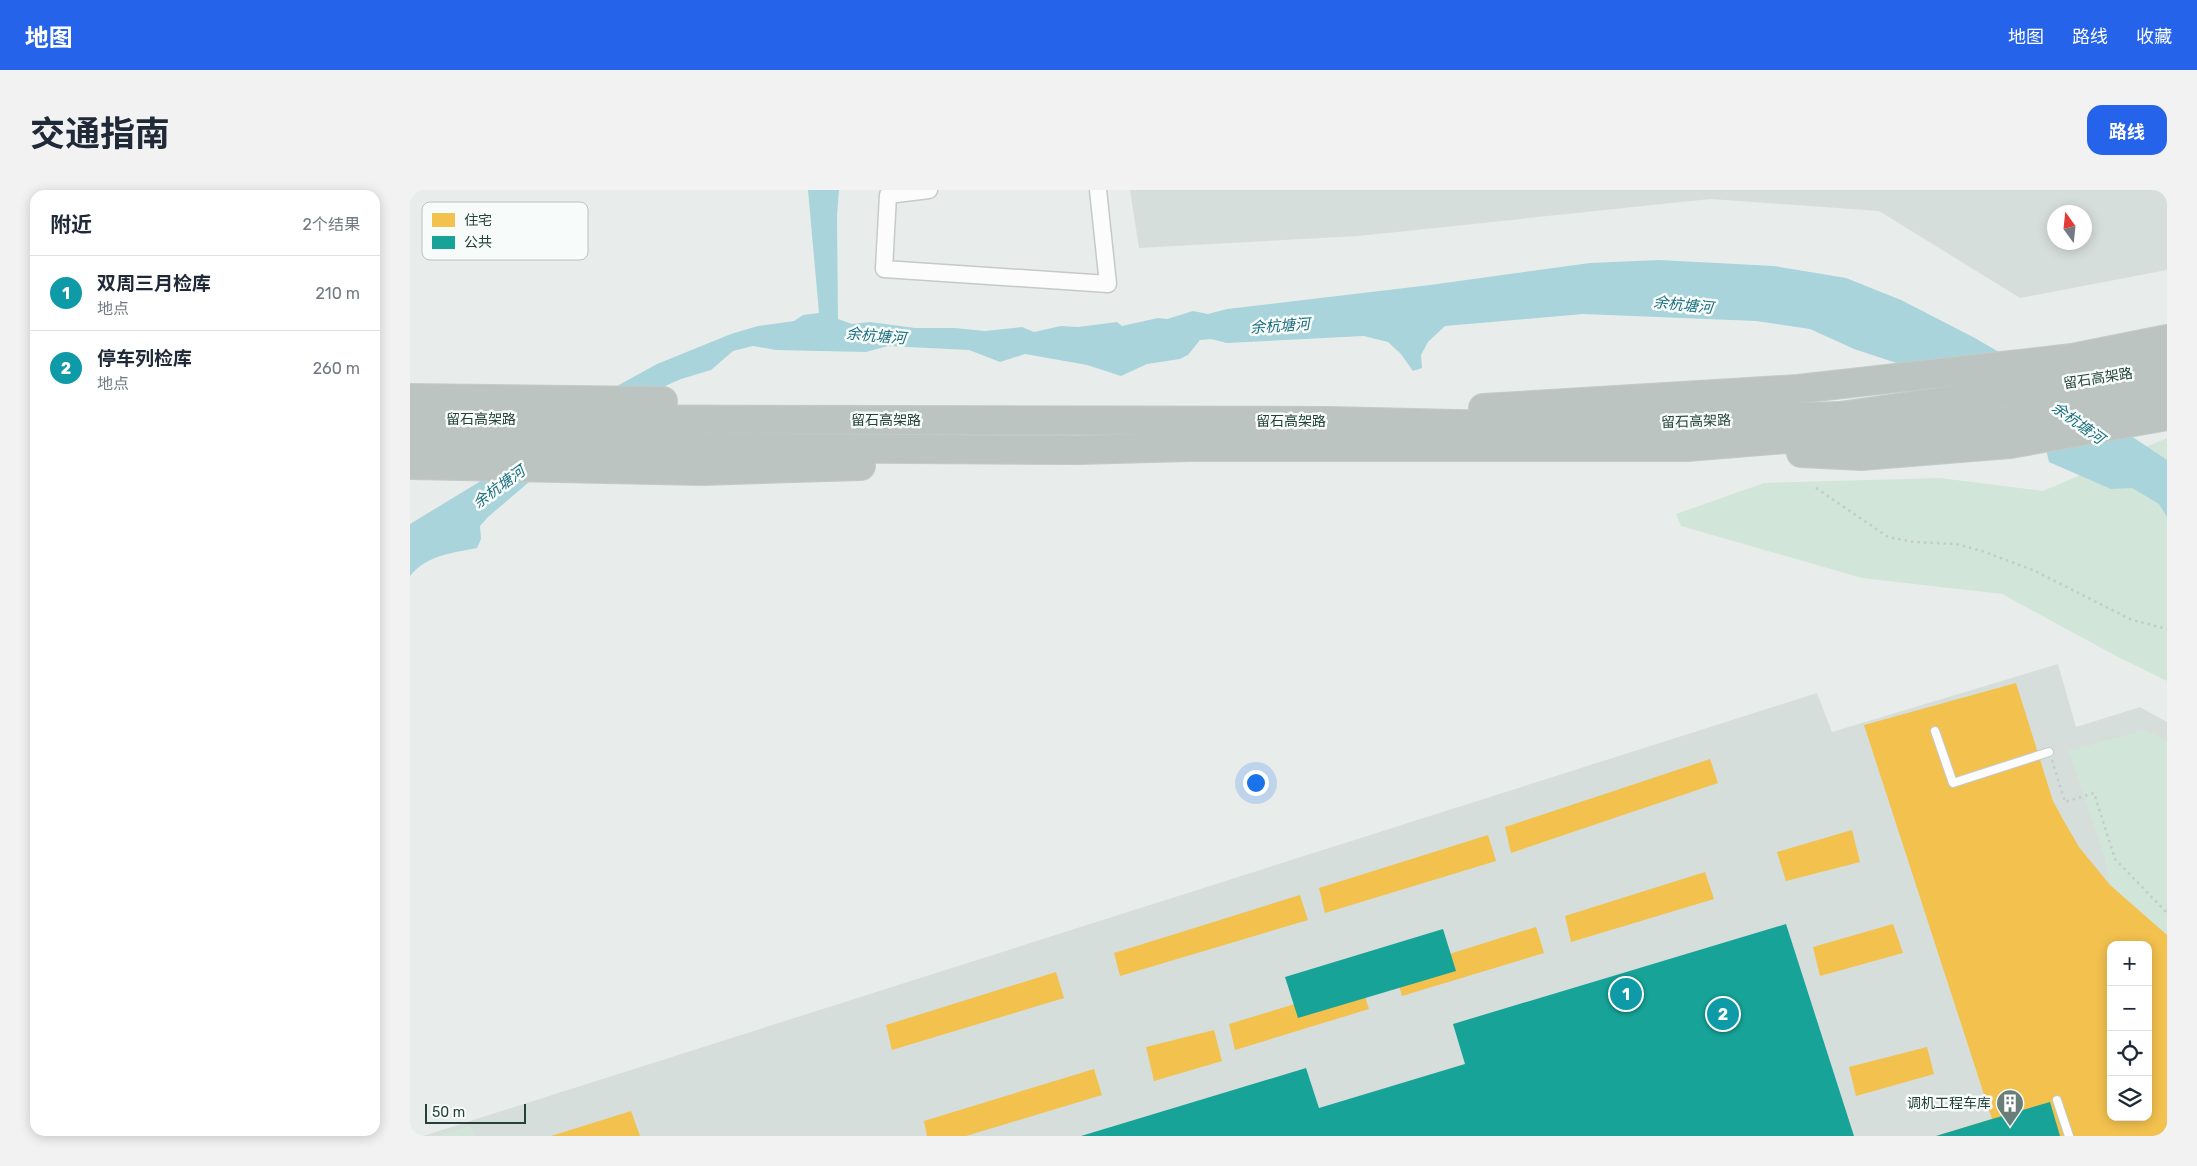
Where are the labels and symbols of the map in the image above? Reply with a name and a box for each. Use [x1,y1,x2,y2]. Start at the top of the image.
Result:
legend [422,202,588,260]
north arrow [2047,205,2092,250]
text: 住宅 [464,212,492,229]
text: 公共 [464,234,492,251]
water label: 余杭塘河 [1652,293,1717,317]
water label: 余杭塘河 [1249,315,1314,337]
water label: 余杭塘河 [845,324,910,348]
street label: 留石高架路 [2062,365,2134,392]
water label: 余杭塘河 [2048,398,2110,450]
street label: 留石高架路 [446,411,516,428]
street label: 留石高架路 [851,412,921,429]
street label: 留石高架路 [1661,412,1731,431]
street label: 留石高架路 [1256,413,1326,430]
water label: 余杭塘河 [469,460,531,512]
your location [1243,770,1269,796]
pin: 1 [1610,975,1642,1013]
pin: 2 [1707,995,1739,1033]
building icon: 调机工程车库 [1995,1088,2025,1127]
place label: 调机工程车库 [1907,1095,1991,1112]
scale bar [425,1101,526,1124]

